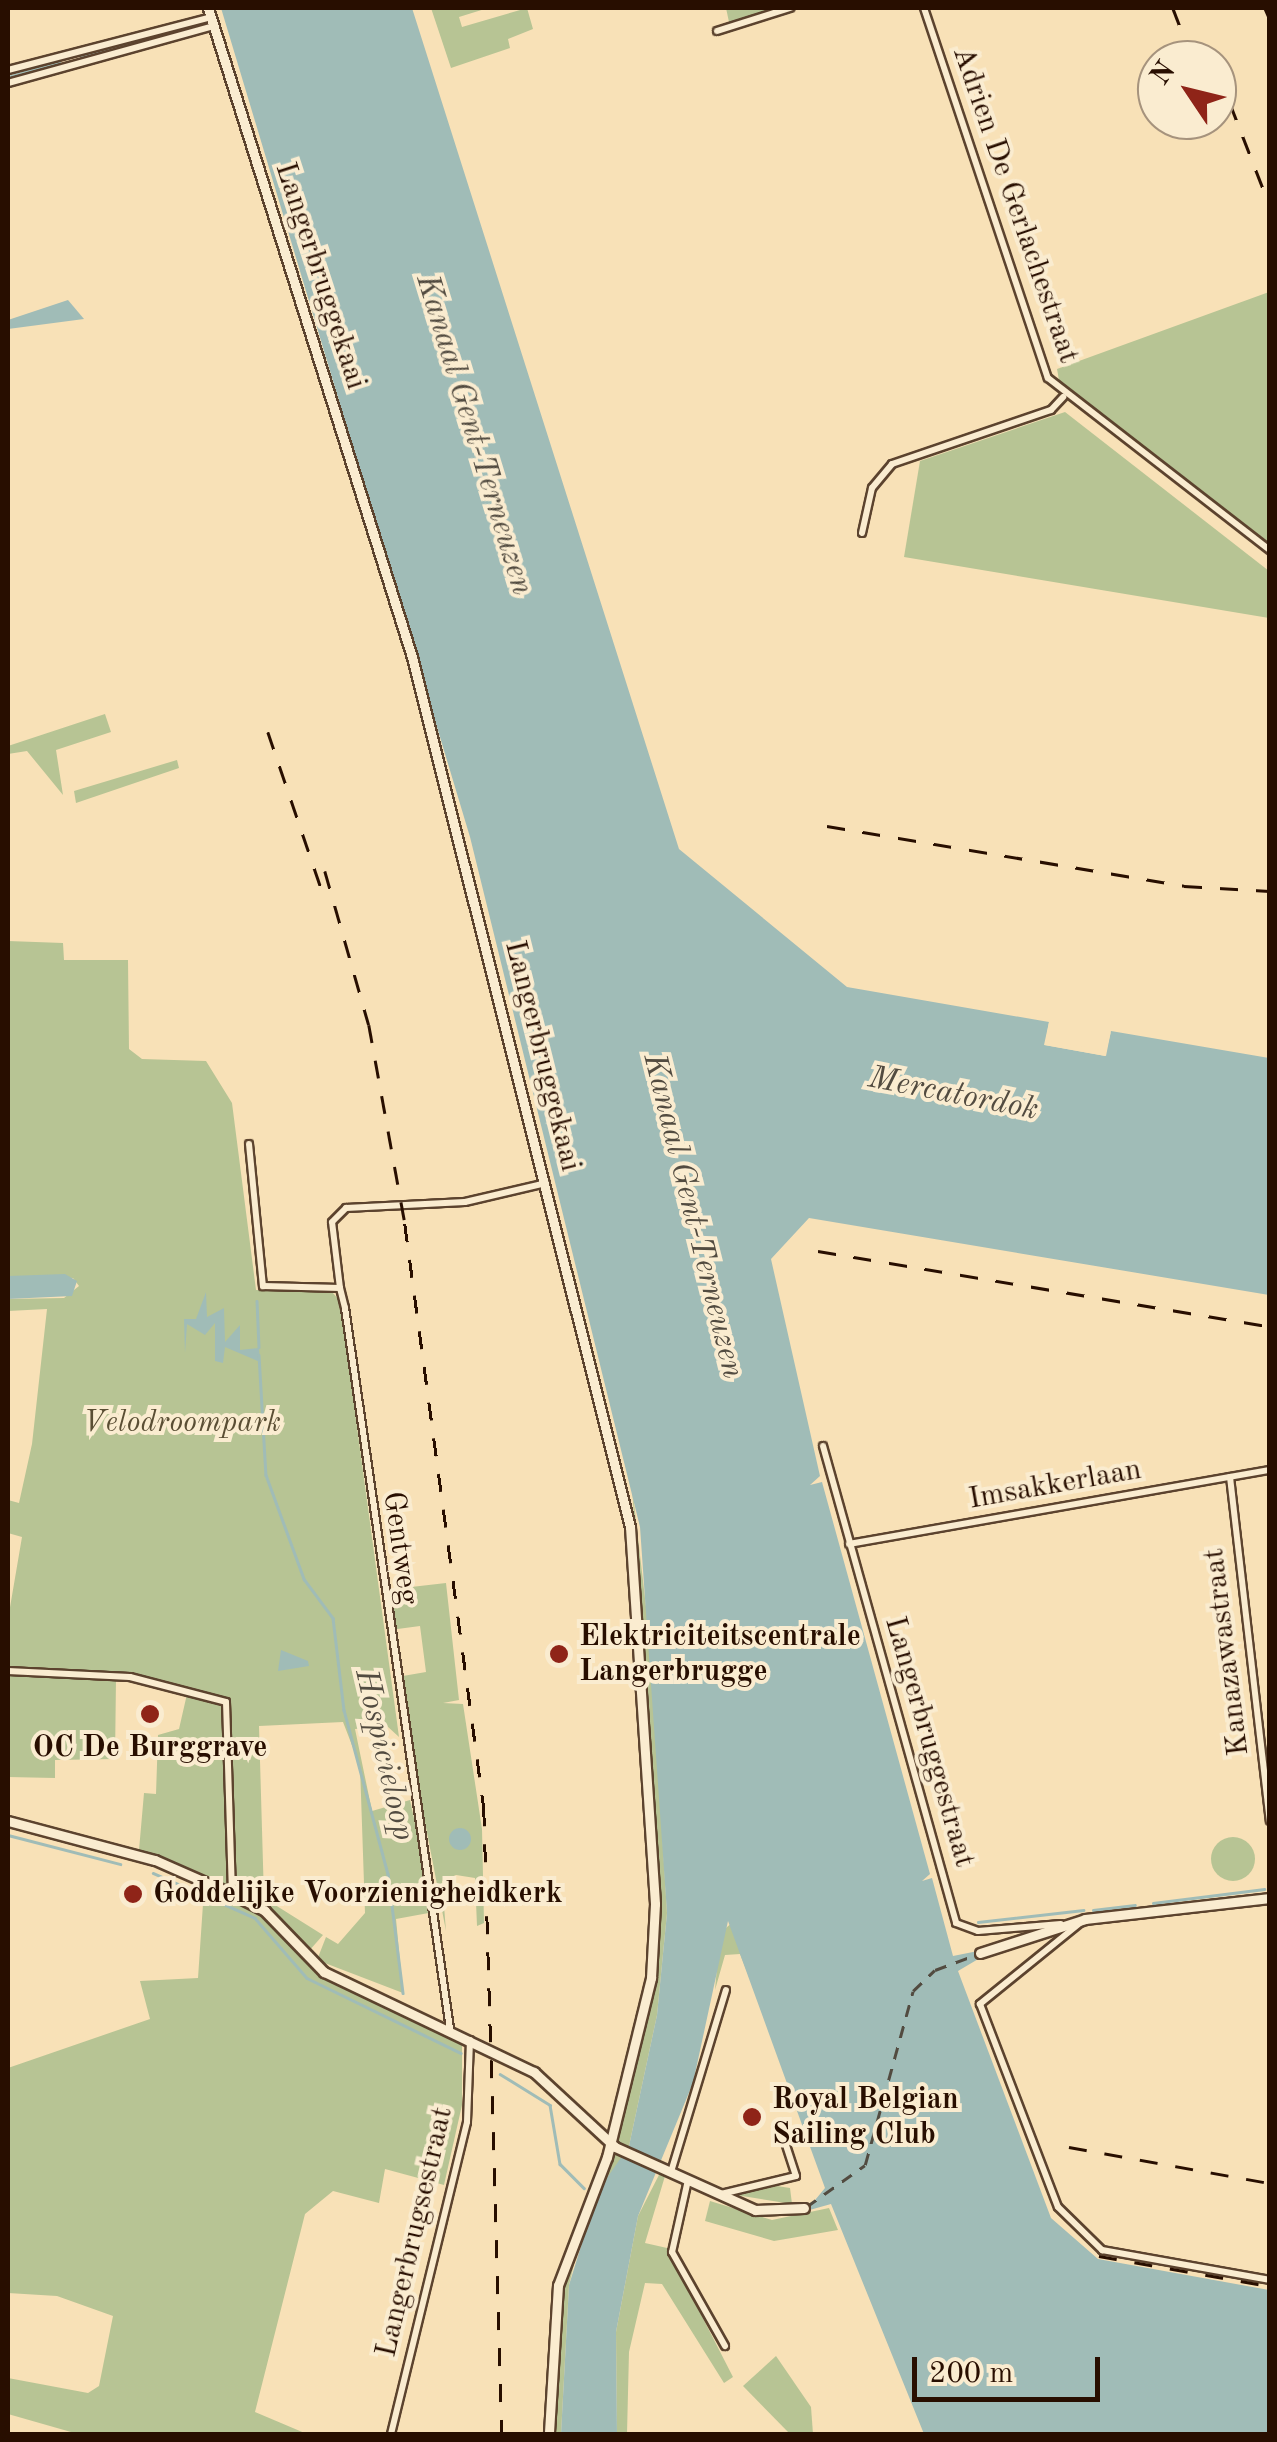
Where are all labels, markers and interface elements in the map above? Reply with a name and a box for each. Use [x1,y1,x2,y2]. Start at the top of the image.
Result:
north arrow [1137,40,1237,140]
street label: Adrien De Gerlachestraat [944,42,1086,368]
text: N [1146,57,1182,91]
street label: Langerbruggekaai [266,158,374,394]
water label: Kanaal Gent-Terneuzen [406,270,540,600]
street label: Langerbruggekaai [496,937,588,1175]
water label: Kanaal Gent-Terneuzen [633,1050,751,1382]
water label: Mercatordok [865,1060,1041,1130]
park label: Velodroompark [83,1405,281,1441]
street label: Imsakkerlaan [966,1452,1144,1518]
street label: Gentweg [374,1489,426,1607]
street label: Kanazawastraat [1196,1546,1258,1758]
street label: Langerbruggestraat [876,1612,982,1872]
place label: Elektriciteitscentrale Langerbrugge [579,1619,861,1690]
marker: Elektriciteitscentrale Langerbrugge [548,1643,570,1665]
water label: Hospicieloop [345,1665,421,1845]
marker: OC De Burggrave [139,1703,161,1725]
place label: OC De Burggrave [33,1730,267,1766]
place label: Goddelijke Voorzienigheidkerk [153,1876,563,1912]
marker: Goddelijke Voorzienigheidkerk [122,1883,144,1905]
place label: Royal Belgian Sailing Club [772,2082,959,2152]
street label: Langerbrugsestraat [369,2103,461,2361]
marker: Royal Belgian Sailing Club [741,2106,763,2128]
scale bar [917,2337,1104,2399]
text: 200 m [929,2359,1013,2389]

